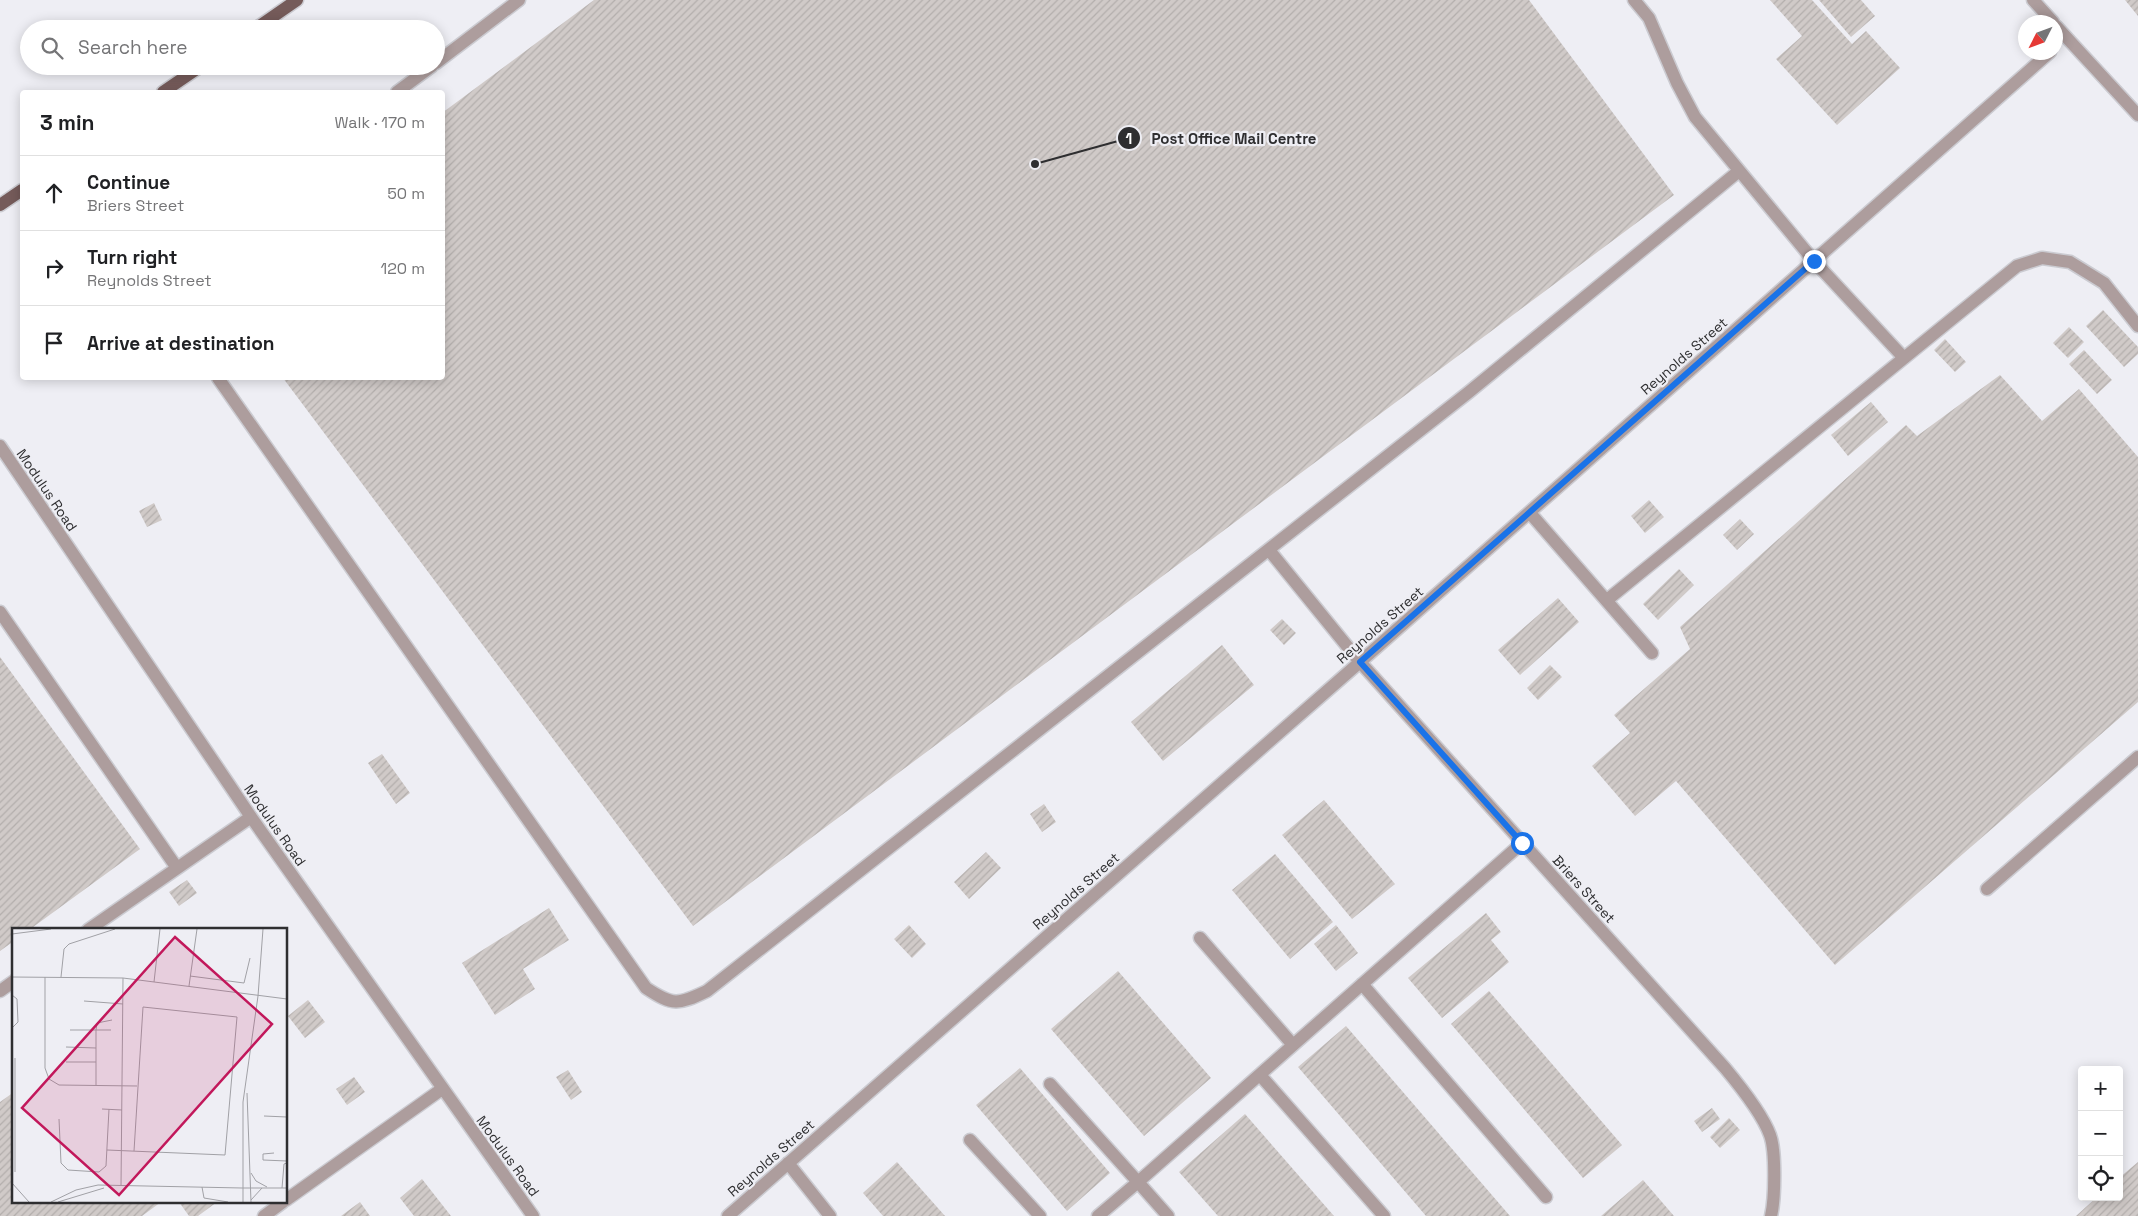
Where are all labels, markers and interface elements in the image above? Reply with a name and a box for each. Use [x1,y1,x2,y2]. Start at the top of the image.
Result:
north arrow [2018,15,2063,60]
search box [20,20,445,75]
icon: search [38,34,66,62]
text: Search here [78,35,188,60]
text: 3 min [40,109,95,136]
text: Walk · 170 m [335,112,425,133]
callout: Post Office Mail Centre [1117,123,1327,153]
text: 1 [1126,129,1132,148]
text: Post Office Mail Centre [1151,129,1317,148]
text: Continue [87,170,170,195]
icon: ahead [40,179,68,207]
text: 50 m [387,183,425,204]
text: Briers Street [87,195,184,216]
text: Turn right [87,245,177,270]
route end [1803,250,1826,273]
icon: right [40,254,68,282]
text: 120 m [381,258,425,279]
text: Reynolds Street [87,270,212,291]
street label: Reynolds Street [1637,313,1731,399]
icon: arrive [40,329,68,357]
text: Arrive at destination [87,331,275,356]
street label: Modulus Road [13,445,81,535]
street label: Reynolds Street [1333,582,1427,668]
street label: Modulus Road [240,781,310,869]
route start [1511,832,1534,855]
street label: Reynolds Street [1029,848,1123,934]
street label: Briers Street [1549,851,1619,927]
inset map [12,928,288,1204]
map controls [2078,1066,2123,1201]
button: + [2078,1066,2123,1111]
button: − [2078,1111,2123,1156]
street label: Modulus Road [473,1112,543,1200]
street label: Reynolds Street [724,1115,818,1201]
button: locate [2078,1156,2123,1201]

